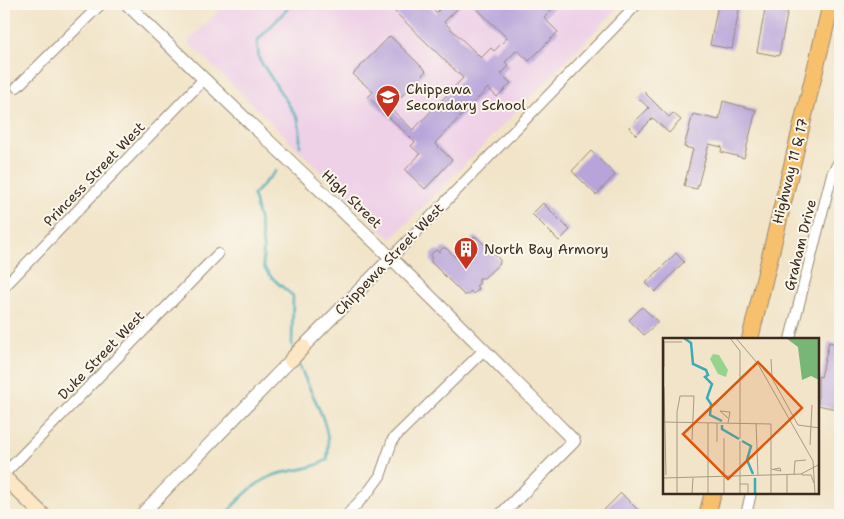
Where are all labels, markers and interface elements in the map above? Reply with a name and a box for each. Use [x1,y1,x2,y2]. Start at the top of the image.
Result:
place label: Chippewa Secondary School [406,80,526,114]
school or university icon: Chippewa Secondary School [375,84,401,118]
street label: Highway 11 & 17 [768,116,812,226]
street label: Princess Street West [39,118,149,230]
street label: High Street [318,166,386,232]
street label: Graham Drive [780,197,820,293]
street label: Chippewa Street West [331,199,447,319]
building icon: North Bay Armory [453,236,479,270]
place label: North Bay Armory [484,240,609,258]
street label: Duke Street West [54,307,148,403]
inset map [663,338,819,494]

